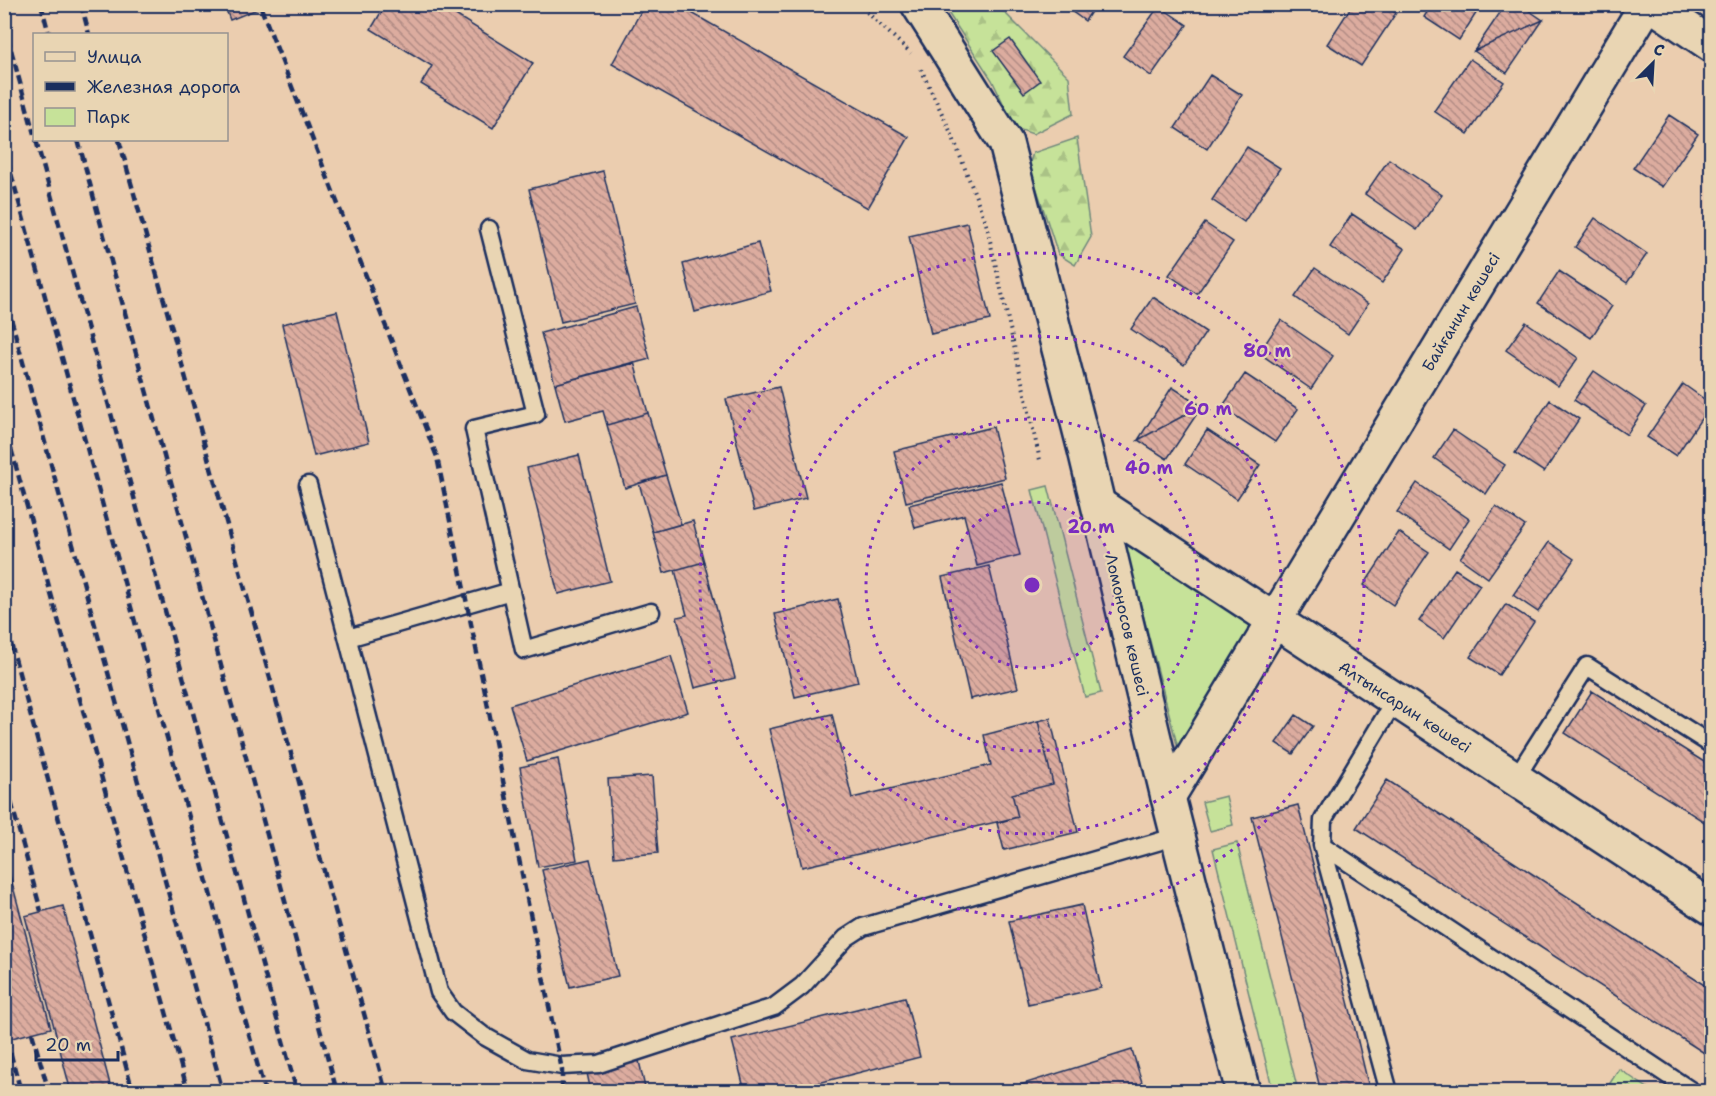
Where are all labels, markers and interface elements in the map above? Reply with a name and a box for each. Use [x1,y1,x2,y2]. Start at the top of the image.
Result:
legend [33,33,228,141]
north arrow [1623,33,1683,93]
text: С [1650,38,1668,61]
text: Улица [87,45,141,69]
text: Железная дорога [87,75,240,99]
text: Парк [87,105,130,129]
street label: Байғанин көшесі [1417,249,1505,375]
text: 80 m [1243,339,1291,363]
text: 60 m [1184,397,1232,421]
text: 40 m [1125,456,1173,480]
text: 20 m [1067,515,1115,539]
street label: Ломоносов көшесі [1100,552,1154,698]
centre of rings [1022,575,1042,595]
street label: Алтынсарин көшесі [1335,656,1475,758]
scale bar [36,1024,118,1062]
text: 20 m [45,1033,91,1057]

